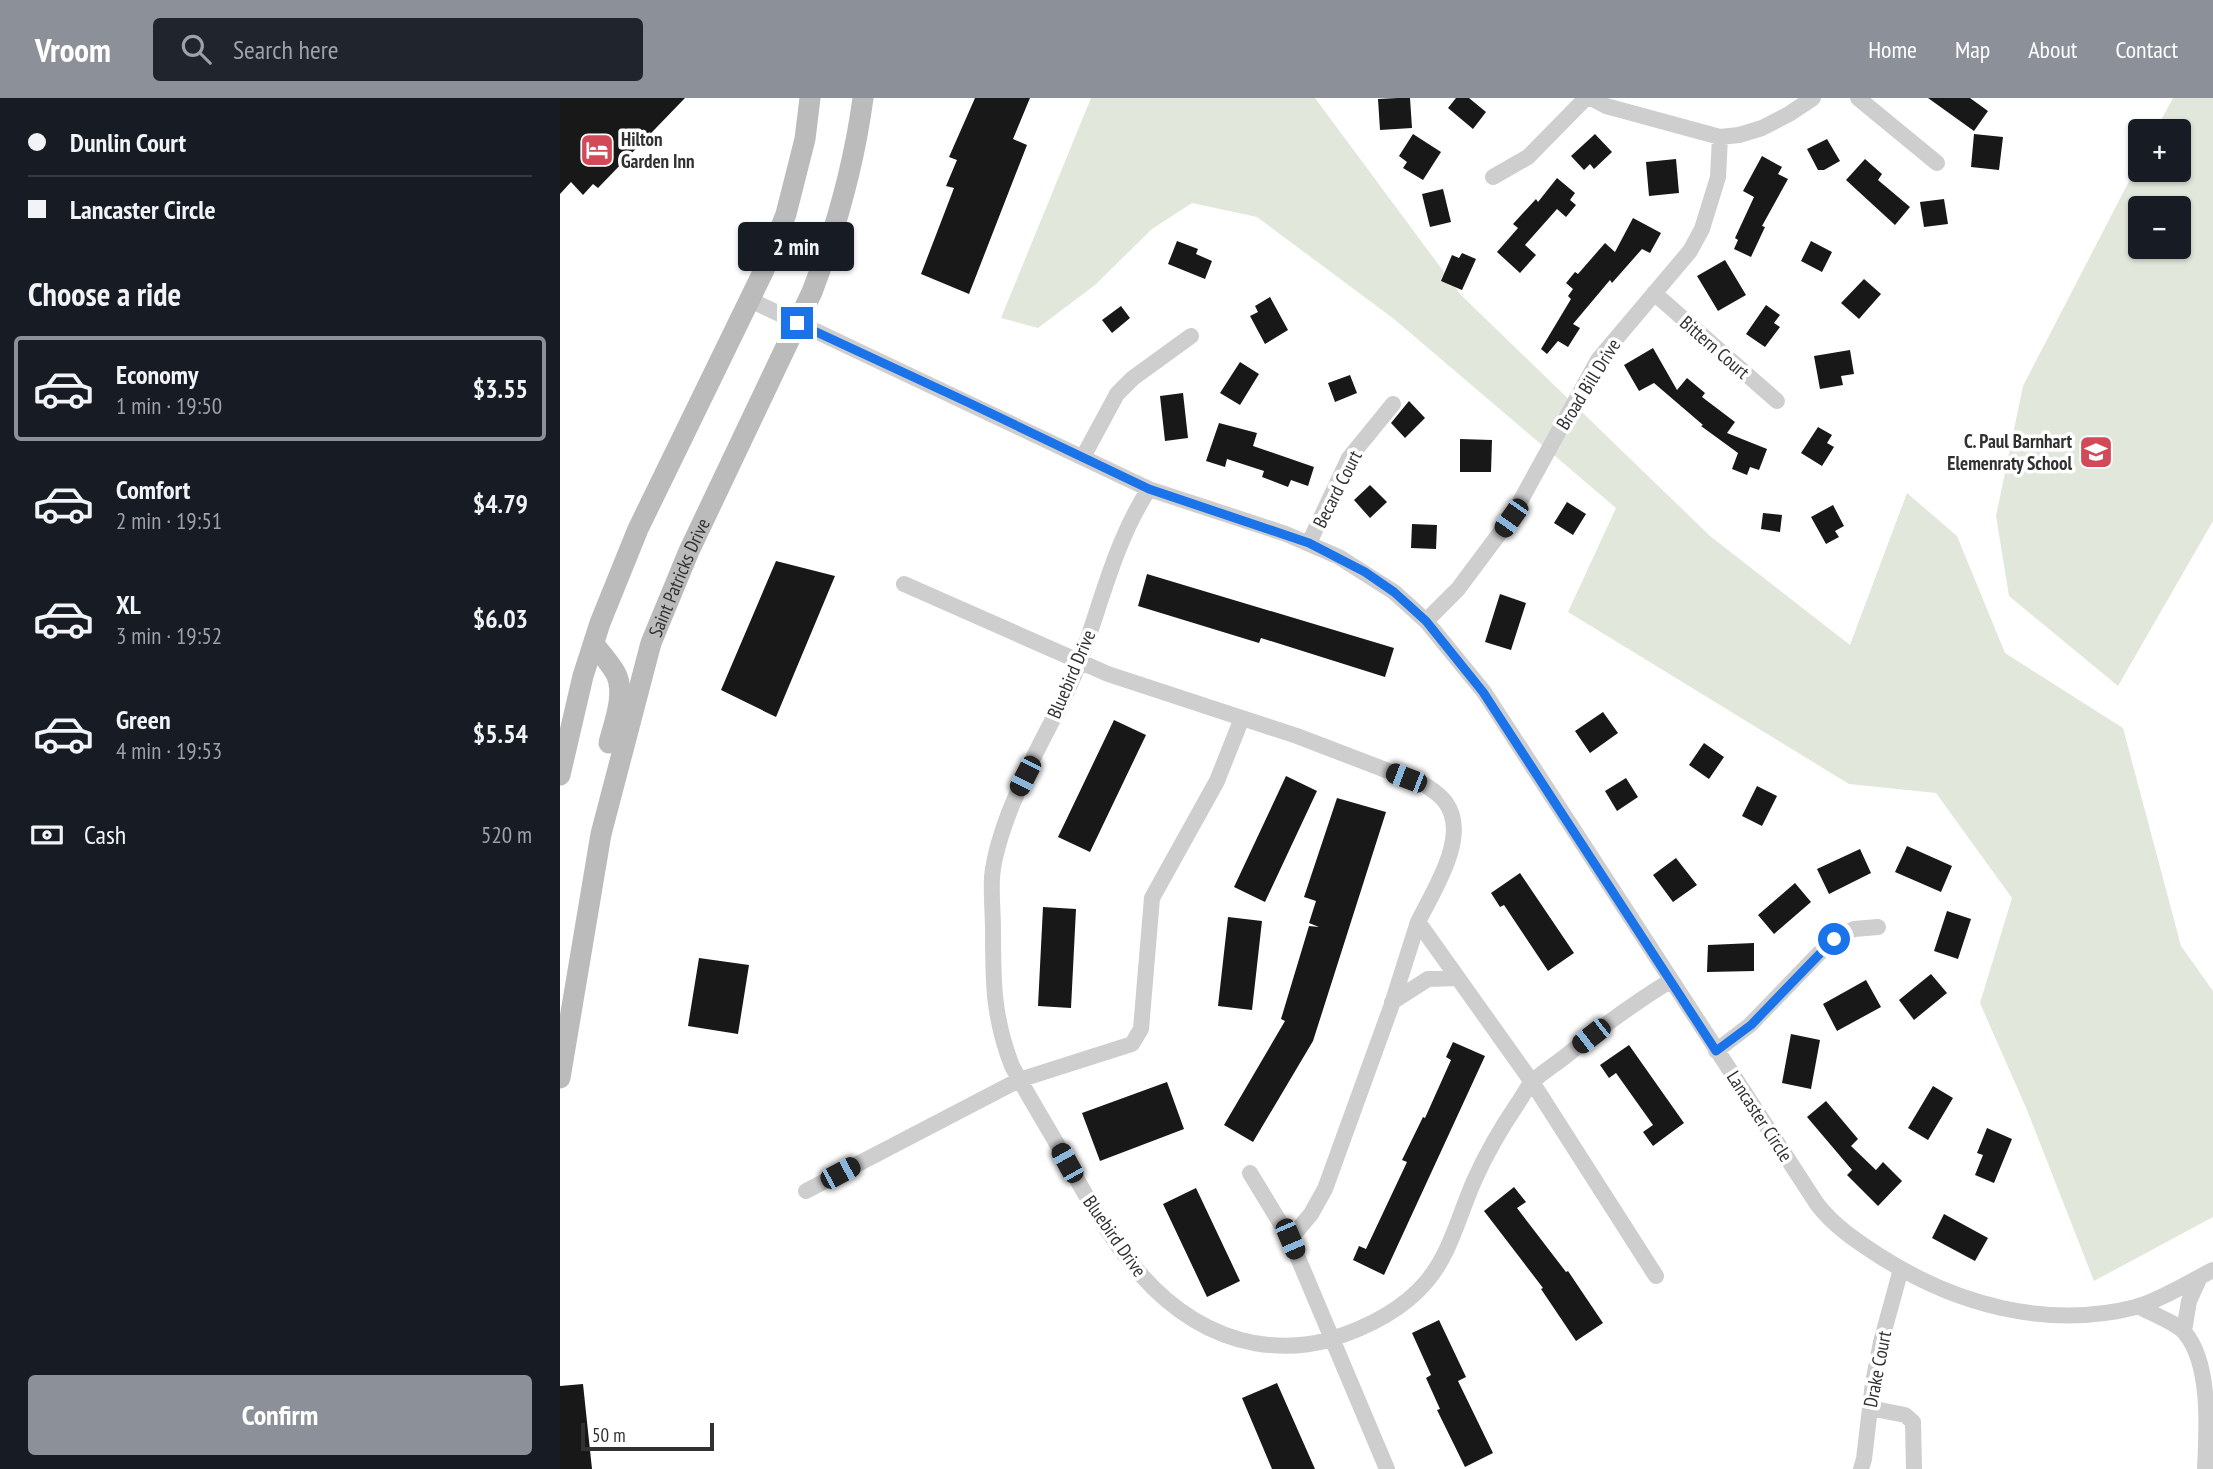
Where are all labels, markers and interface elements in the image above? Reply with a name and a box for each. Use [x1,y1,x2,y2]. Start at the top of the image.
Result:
search box [153,18,643,81]
text: Vroom [35,28,111,71]
icon: search [177,30,215,68]
text: Search here [233,33,339,66]
text: Home [1868,34,1917,65]
text: Map [1955,34,1990,65]
text: About [2028,34,2077,65]
text: Contact [2115,34,2178,65]
map controls [2128,119,2191,259]
button: + [2128,119,2191,182]
text: Dunlin Court [70,126,186,159]
place label: Hilton Garden Inn [621,127,695,173]
hotel icon: Hilton Garden Inn [578,131,616,169]
text: Lancaster Circle [70,193,216,226]
button: − [2128,196,2191,259]
callout: 2 min [739,222,855,271]
text: 2 min [773,232,819,261]
text: Choose a ride [28,273,181,315]
route end [781,307,813,339]
street label: Bittern Court [1675,310,1755,384]
street label: Broad Bill Drive [1551,334,1625,434]
icon: car [32,357,95,420]
text: Economy [116,358,198,391]
text: $3.55 [473,372,528,405]
text: 1 min · 19:50 [116,391,222,420]
place label: C. Paul Barnhart Elemenraty School [1947,429,2072,475]
school or university icon: C. Paul Barnhart Elemenraty School [2077,433,2115,471]
street label: Becard Court [1307,445,1367,532]
icon: car [32,472,95,535]
text: Comfort [116,473,190,506]
text: $4.79 [473,487,528,520]
car [1491,495,1532,541]
text: 2 min · 19:51 [116,506,222,535]
street label: Saint Patricks Drive [643,514,715,640]
icon: car [32,587,95,650]
text: XL [116,588,141,621]
text: $6.03 [473,602,528,635]
text: 3 min · 19:52 [116,621,222,650]
street label: Bluebird Drive [1042,626,1100,722]
icon: car [32,702,95,765]
text: Green [116,703,171,736]
text: $5.54 [473,717,528,750]
text: 4 min · 19:53 [116,736,222,765]
car [1007,753,1044,799]
car [1383,761,1430,795]
icon: cash [28,816,66,854]
text: Cash [84,818,126,851]
text: 520 m [481,820,532,849]
route start [1818,923,1850,955]
car [1568,1015,1615,1057]
street label: Lancaster Circle [1722,1066,1798,1166]
car [1048,1140,1087,1186]
car [817,1154,864,1192]
street label: Bluebird Drive [1078,1191,1152,1281]
car [1273,1216,1308,1262]
street label: Drake Court [1858,1328,1896,1409]
button: Confirm [28,1375,532,1455]
scale bar [581,1420,714,1452]
text: 50 m [592,1423,626,1447]

